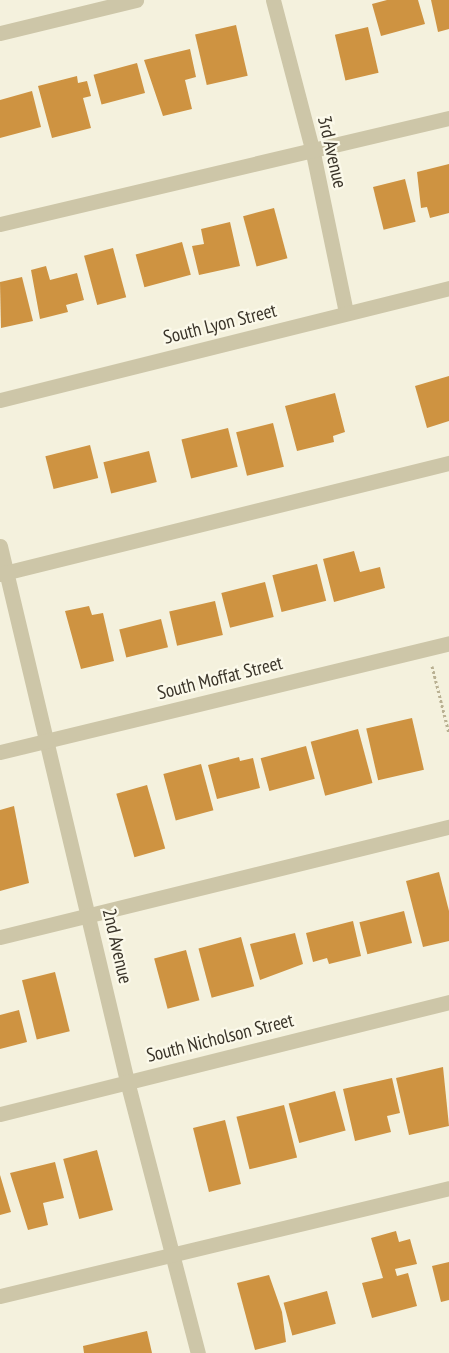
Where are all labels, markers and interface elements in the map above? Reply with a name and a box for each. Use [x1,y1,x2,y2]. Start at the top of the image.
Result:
street label: 3rd Avenue [313,113,351,191]
street label: South Lyon Street [161,299,279,349]
street label: South Moffat Street [155,651,285,705]
street label: 2nd Avenue [97,906,137,986]
street label: South Nicholson Street [144,1009,296,1067]

